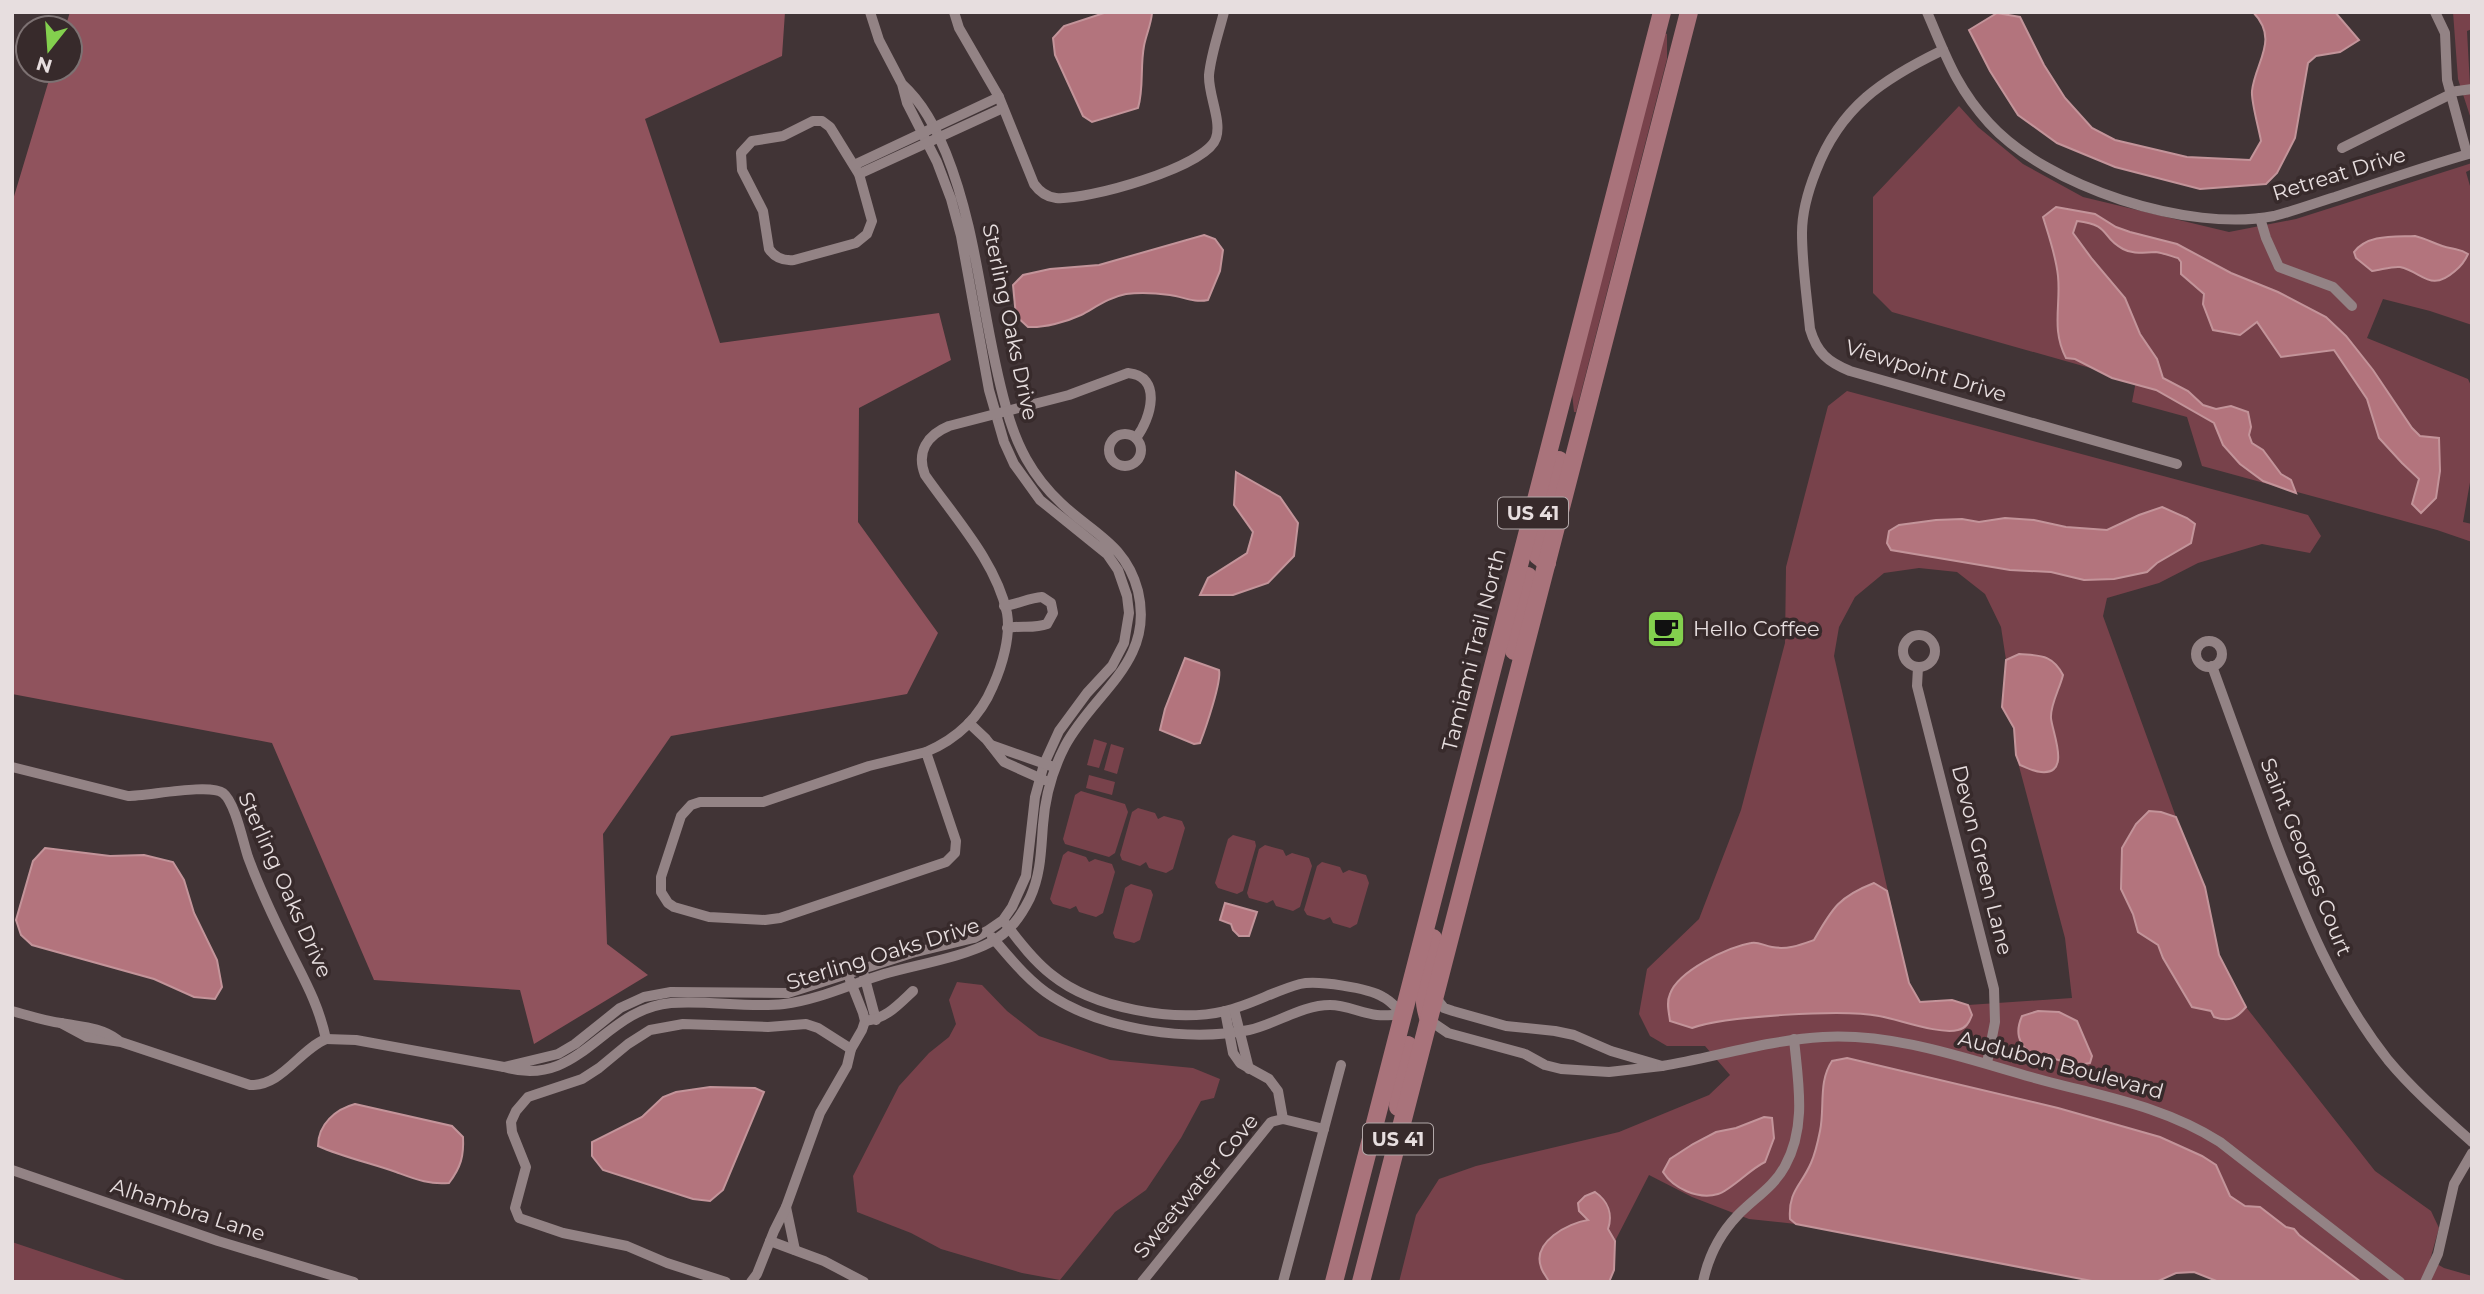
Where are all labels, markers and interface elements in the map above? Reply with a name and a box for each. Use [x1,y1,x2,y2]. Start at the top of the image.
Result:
north arrow [14,14,84,84]
text: N [33,52,55,78]
street label: Retreat Drive [2269,141,2409,206]
street label: Sterling Oaks Drive [977,221,1044,422]
street label: Viewpoint Drive [1843,334,2010,407]
road number: US 41 [1498,498,1568,528]
street label: Tamiami Trail North [1436,546,1511,754]
cafe icon: Hello Coffee [1645,608,1687,650]
place label: Hello Coffee [1693,616,1820,641]
street label: Saint Georges Court [2255,754,2358,959]
street label: Devon Green Lane [1947,762,2018,957]
street label: Sterling Oaks Drive [233,788,338,981]
street label: Sterling Oaks Drive [783,912,982,995]
street label: Audubon Boulevard [1956,1025,2166,1104]
street label: Sweetwater Cove [1128,1108,1263,1263]
road number: US 41 [1363,1124,1433,1154]
street label: Alhambra Lane [108,1173,269,1246]

